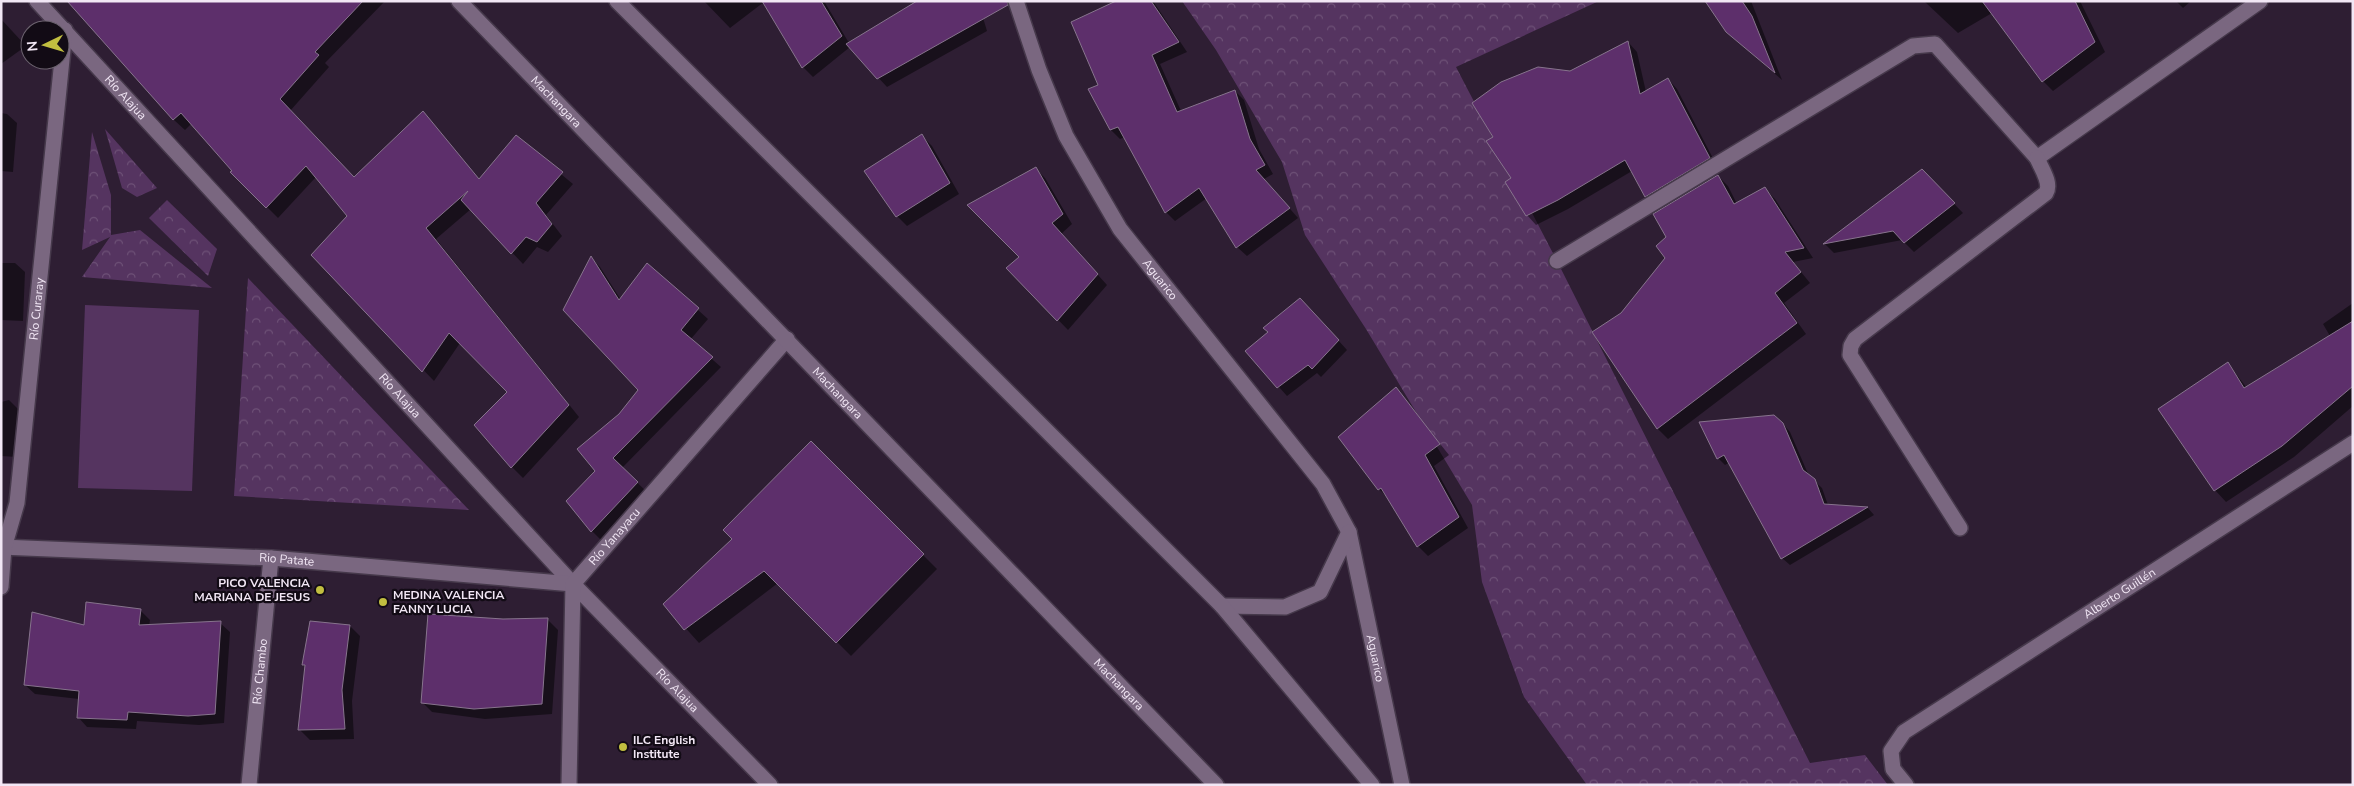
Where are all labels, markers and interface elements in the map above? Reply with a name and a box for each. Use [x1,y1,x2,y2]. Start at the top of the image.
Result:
north arrow [20,20,70,70]
text: N [23,40,42,52]
street label: Río Alajua [101,72,150,123]
street label: Machangara [527,72,585,131]
street label: Aguarico [1139,256,1182,303]
street label: Río Curaray [26,276,48,341]
street label: Machangara [809,364,866,422]
street label: Río Alajua [375,370,424,421]
street label: Río Yanayacu [585,505,644,569]
street label: Rio Patate [259,550,315,570]
street label: Alberto Guillén [2080,564,2159,622]
place label: PICO VALENCIA MARIANA DE JESUS [194,575,310,605]
marker: PICO VALENCIA MARIANA DE JESUS [314,584,326,596]
place label: MEDINA VALENCIA FANNY LUCIA [393,587,504,617]
marker: MEDINA VALENCIA FANNY LUCIA [377,596,389,608]
street label: Aguarico [1363,633,1388,684]
street label: Río Chambo [249,638,271,705]
street label: Machangara [1090,655,1148,714]
street label: Río Alajua [652,665,702,716]
place label: ILC English Institute [633,732,695,762]
marker: ILC English Institute [617,741,629,753]

